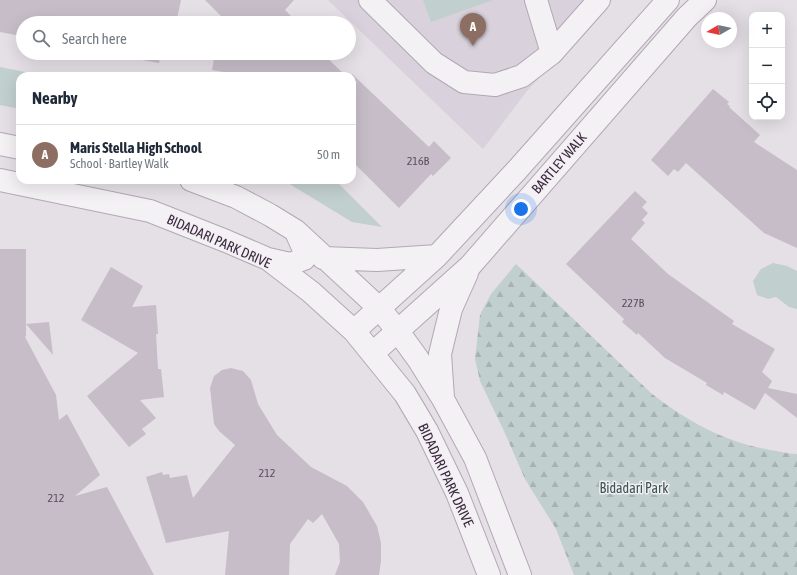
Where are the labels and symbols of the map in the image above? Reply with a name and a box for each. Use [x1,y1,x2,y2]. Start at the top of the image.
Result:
north arrow [701,12,737,48]
pin: A [460,13,486,46]
street label: BARTLEY WALK [528,129,590,197]
house number: 216B [407,154,430,168]
your location [511,199,531,219]
street label: BIDADARI PARK DRIVE [164,211,274,271]
house number: 227B [622,296,645,310]
street label: BIDADARI PARK DRIVE [415,421,477,529]
house number: 212 [259,466,275,480]
park label: Bidadari Park [600,480,668,496]
house number: 212 [48,491,64,505]

